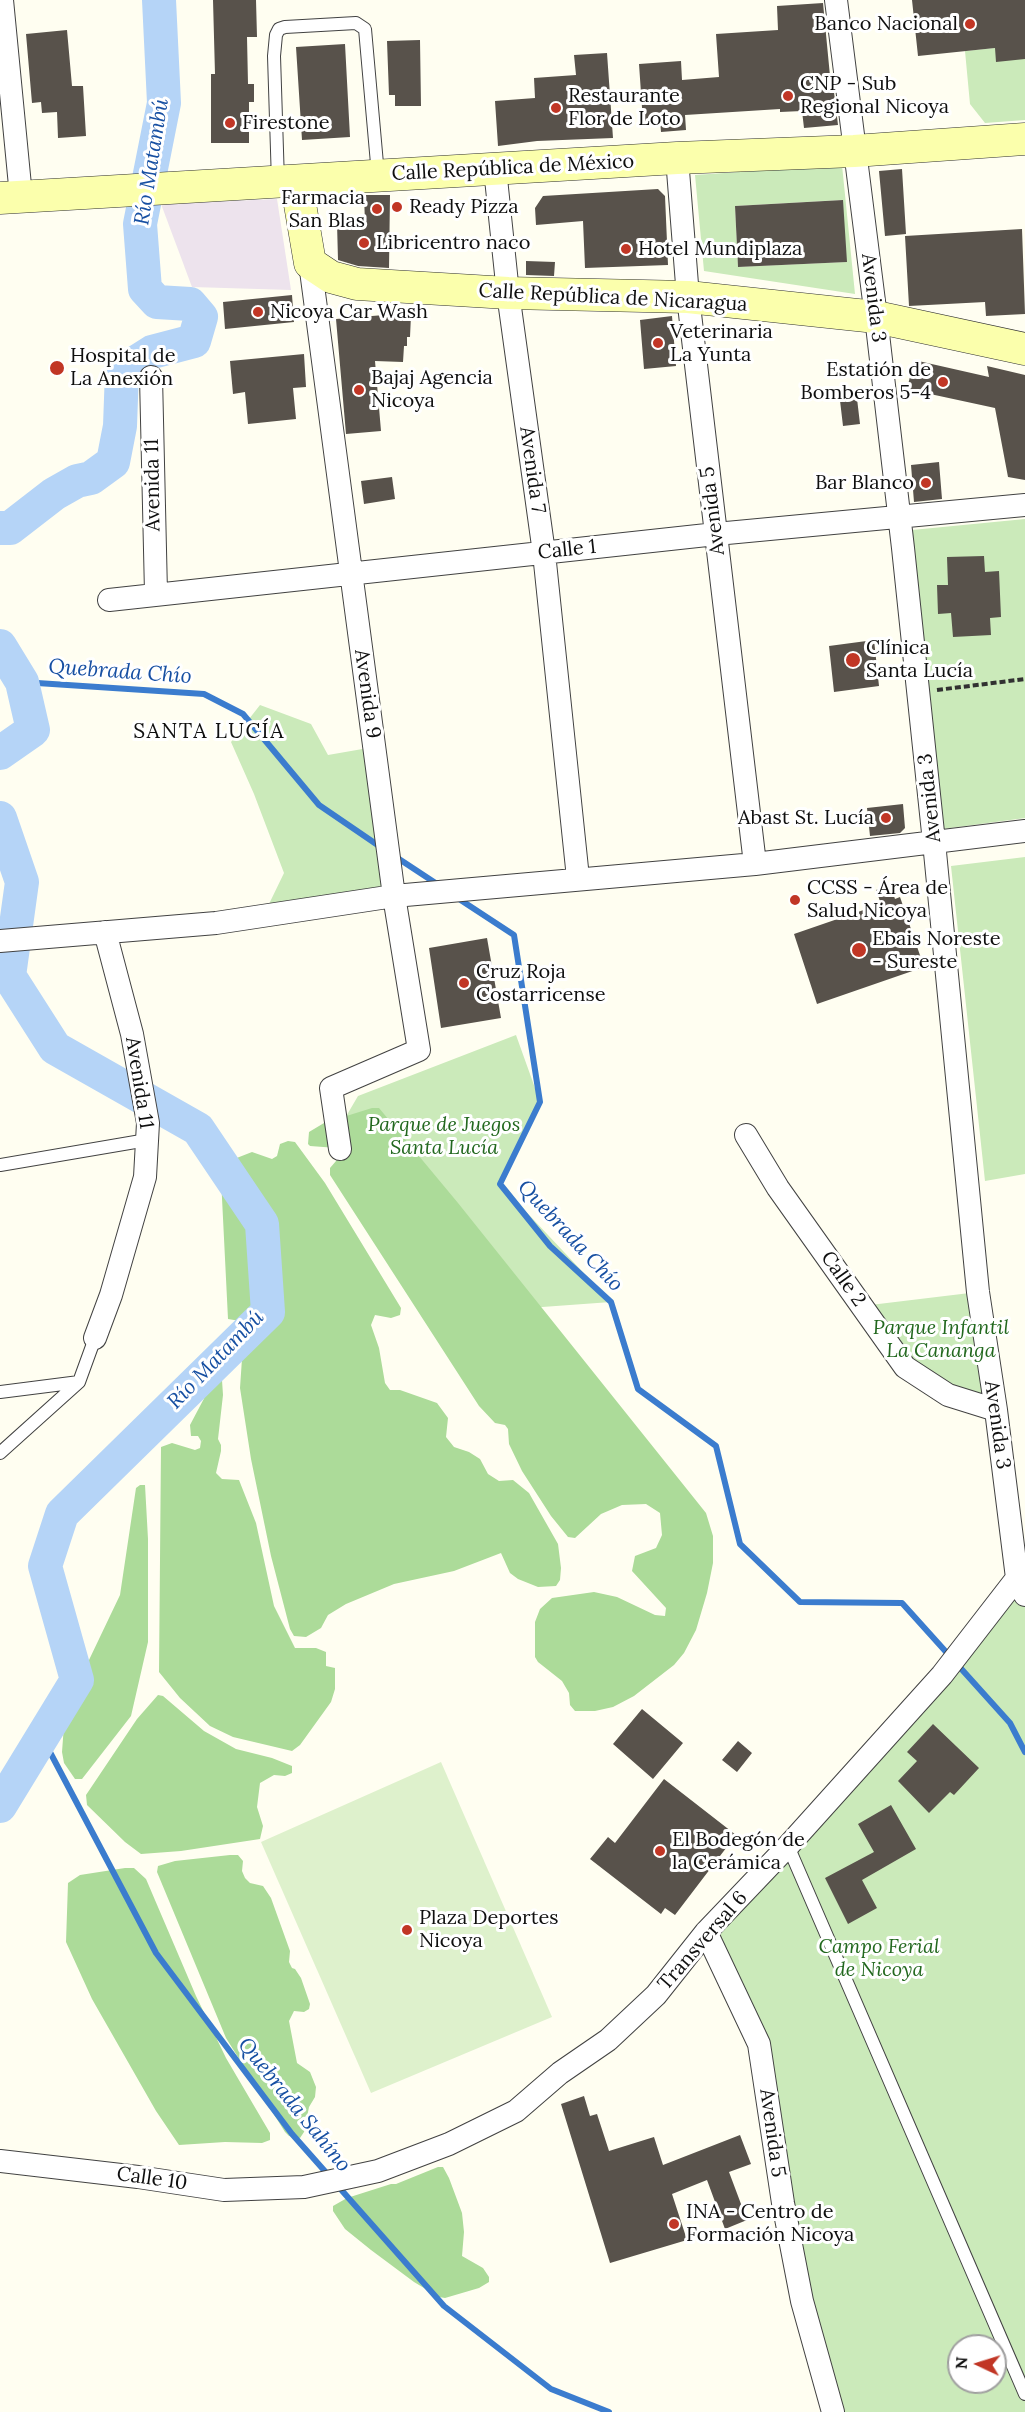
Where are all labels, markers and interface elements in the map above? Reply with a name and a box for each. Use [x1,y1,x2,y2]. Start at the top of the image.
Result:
place label: Banco Nacional [814,12,958,36]
marker: Banco Nacional [963,17,977,31]
place label: CNP - Sub Regional Nicoya [800,72,949,119]
place label: Restaurante Flor de Loto [568,84,681,131]
marker: CNP - Sub Regional Nicoya [781,89,795,103]
water label: Río Matambú [130,97,174,227]
marker: Restaurante Flor de Loto [549,101,563,115]
place label: Firestone [242,111,330,135]
marker: Firestone [223,116,237,130]
street label: Calle República de México [391,150,635,186]
place label: Farmacia San Blas [281,186,365,233]
place label: Ready Pizza [409,195,519,219]
marker: Ready Pizza [390,200,404,214]
marker: Farmacia San Blas [370,202,384,216]
place label: Libricentro naco [376,231,530,255]
marker: Libricentro naco [357,236,371,250]
place label: Hotel Mundiplaza [638,237,802,261]
marker: Hotel Mundiplaza [619,242,633,256]
street label: Avenida 3 [856,252,890,344]
street label: Calle República de Nicaragua [478,279,748,317]
place label: Nicoya Car Wash [270,300,428,324]
marker: Nicoya Car Wash [251,305,265,319]
place label: Veterinaria La Yunta [670,320,773,367]
marker: Veterinaria La Yunta [651,336,665,350]
place label: Hospital de La Anexión [70,344,176,391]
place label: Estatión de Bomberos 5-4 [800,358,931,405]
marker: Hospital de La Anexión [48,359,66,377]
place label: Bajaj Agencia Nicoya [371,366,493,413]
marker: Estatión de Bomberos 5-4 [936,375,950,389]
marker: Bajaj Agencia Nicoya [352,383,366,397]
street label: Avenida 7 [514,425,550,515]
street label: Avenida 11 [140,438,166,532]
street label: Avenida 5 [696,465,730,557]
place label: Bar Blanco [815,471,914,495]
marker: Bar Blanco [919,476,933,490]
street label: Calle 1 [537,535,597,565]
place label: Clínica Santa Lucía [866,636,973,683]
street label: Avenida 9 [349,648,385,740]
marker: Clínica Santa Lucía [844,651,862,669]
water label: Quebrada Chío [48,654,192,690]
district label: SANTA LUCÍA [133,719,285,745]
street label: Avenida 3 [913,752,947,844]
place label: Abast St. Lucía [738,806,874,830]
marker: Abast St. Lucía [879,811,893,825]
place label: CCSS - Área de Salud Nicoya [807,876,948,923]
marker: CCSS - Área de Salud Nicoya [788,893,802,907]
place label: Ebais Noreste - Sureste [872,927,1000,974]
marker: Ebais Noreste - Sureste [850,941,868,959]
place label: Cruz Roja Costarricense [476,960,606,1007]
marker: Cruz Roja Costarricense [457,976,471,990]
street label: Avenida 11 [120,1035,158,1131]
park label: Parque de Juegos Santa Lucía [368,1113,520,1160]
water label: Quebrada Chío [512,1175,628,1297]
street label: Calle 2 [815,1247,871,1311]
water label: Río Matambú [163,1305,269,1415]
park label: Parque Infantil La Cananga [873,1316,1009,1363]
street label: Avenida 3 [979,1379,1015,1471]
place label: El Bodegón de la Cerámica [672,1828,805,1875]
marker: El Bodegón de la Cerámica [653,1844,667,1858]
street label: Transversal 6 [653,1886,753,1996]
place label: Plaza Deportes Nicoya [419,1906,559,1953]
marker: Plaza Deportes Nicoya [400,1923,414,1937]
park label: Campo Ferial de Nicoya [818,1935,940,1982]
water label: Quebrada Sahíno [232,2033,356,2177]
street label: Avenida 5 [754,2087,790,2179]
street label: Calle 10 [115,2162,189,2196]
place label: INA - Centro de Formación Nicoya [686,2200,854,2247]
marker: INA - Centro de Formación Nicoya [667,2217,681,2231]
north arrow [947,2334,1007,2394]
text: N [951,2356,971,2370]

